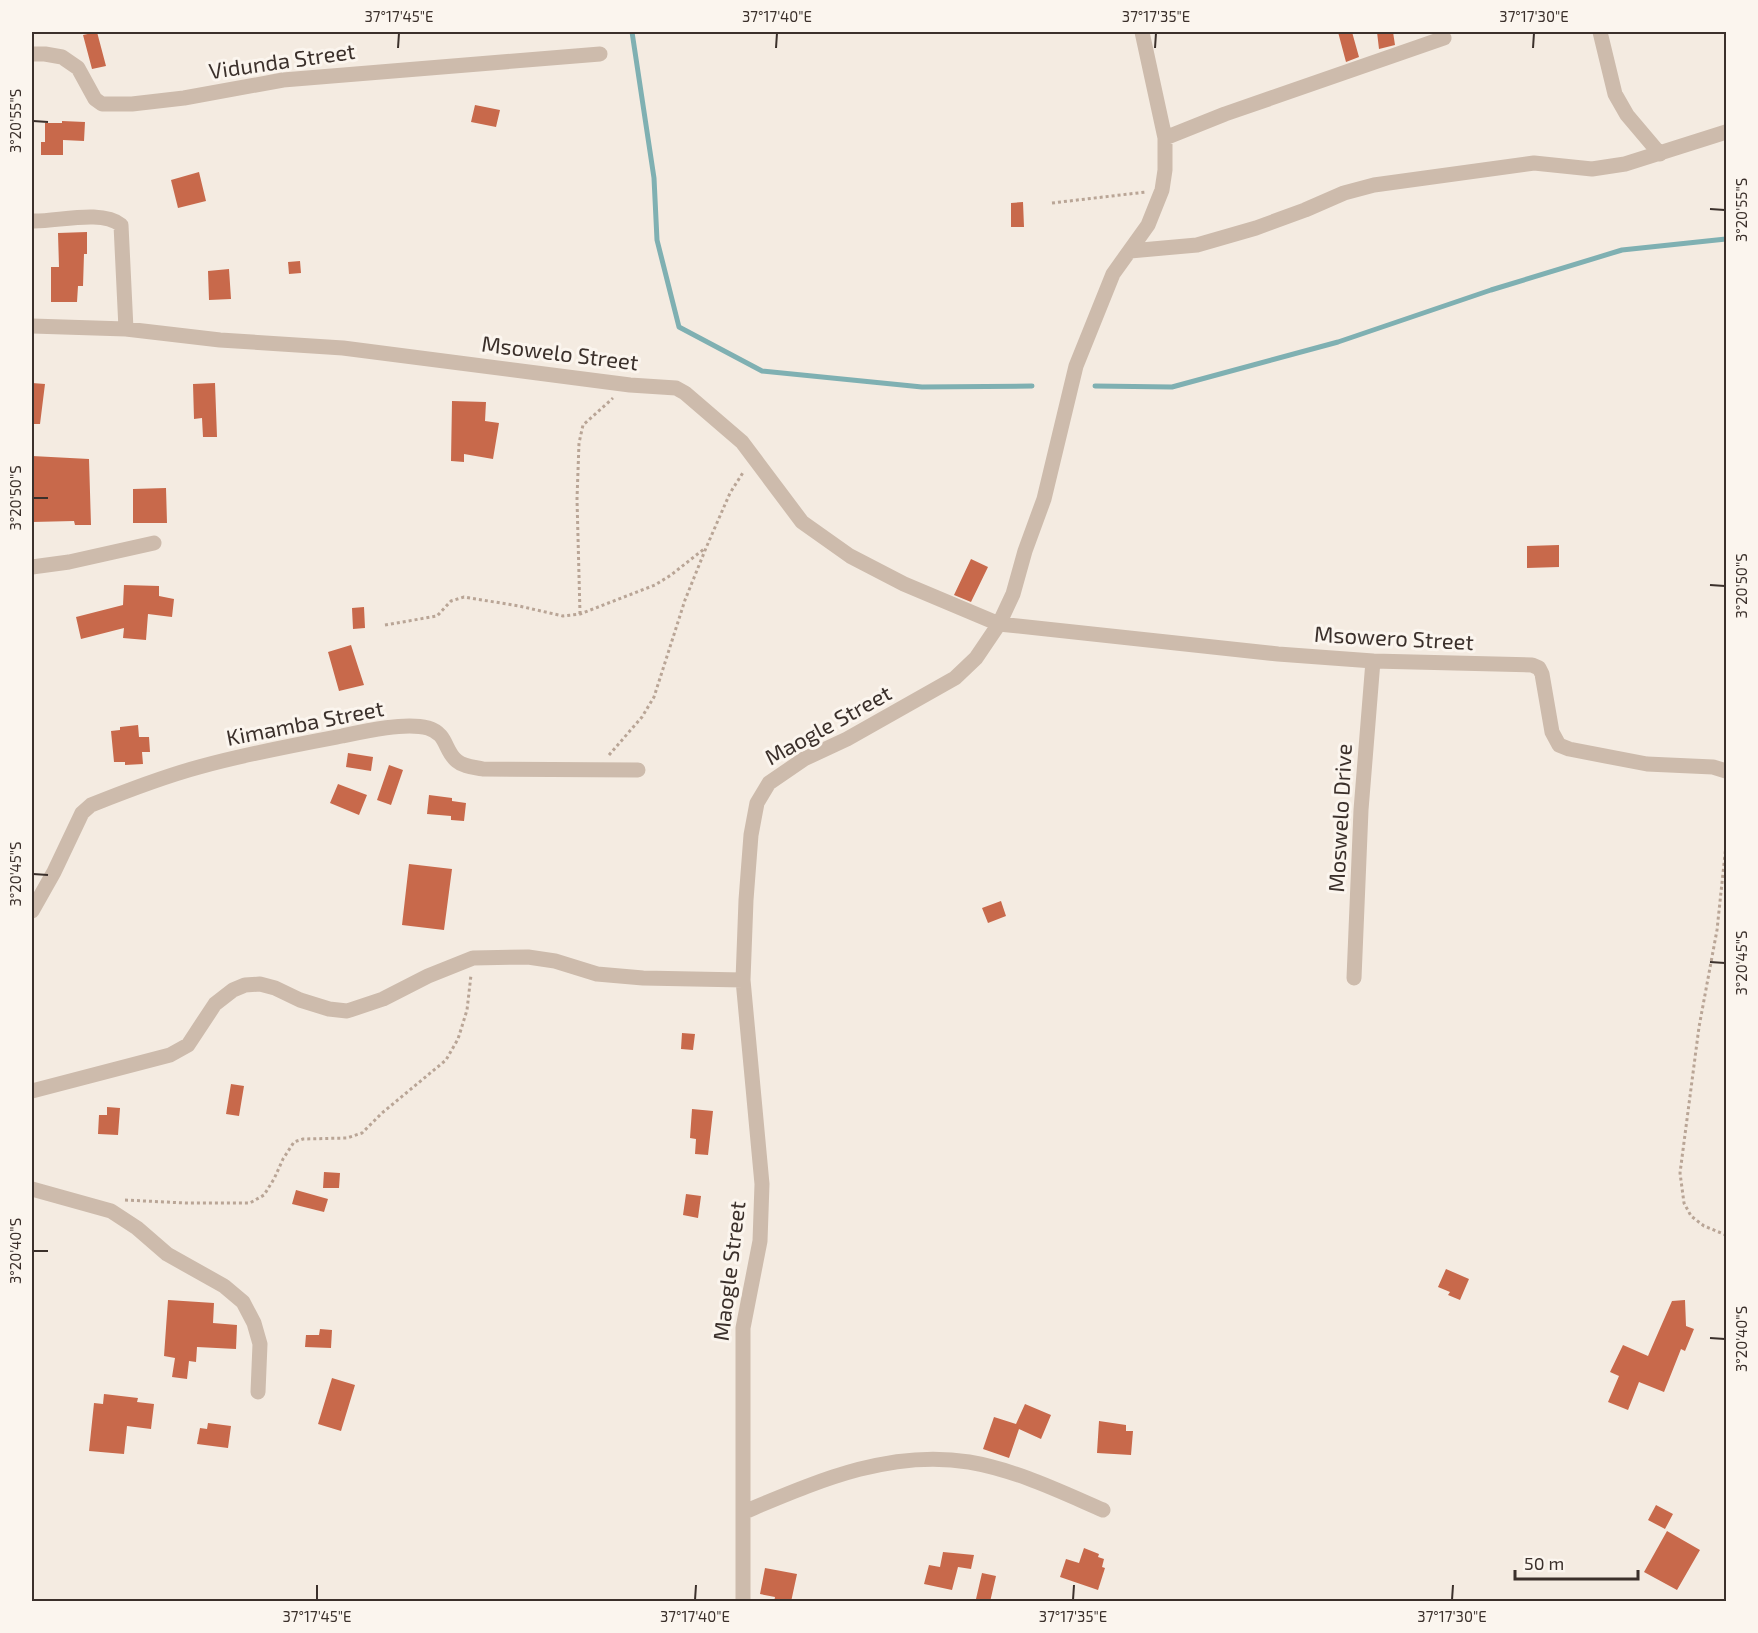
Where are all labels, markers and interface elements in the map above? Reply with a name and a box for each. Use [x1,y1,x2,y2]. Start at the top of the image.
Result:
text: 37°17'45"E [365,7,433,25]
text: 37°17'40"E [742,7,812,25]
text: 37°17'35"E [1122,7,1190,25]
text: 37°17'30"E [1499,7,1569,25]
street label: Vidunda Street [207,37,357,83]
text: 3°20'55"S [6,89,24,153]
text: 3°20'55"S [1732,178,1750,242]
street label: Msowelo Street [480,329,640,375]
text: 3°20'50"S [6,465,24,531]
text: 3°20'50"S [1732,553,1750,619]
street label: Msowero Street [1314,620,1475,654]
street label: Maogle Street [760,679,895,770]
street label: Kimamba Street [224,694,386,750]
street label: Moswelo Drive [1322,743,1356,893]
text: 3°20'45"S [6,841,24,907]
text: 3°20'45"S [1732,930,1750,996]
street label: Maogle Street [707,1200,749,1342]
text: 3°20'40"S [6,1218,24,1284]
text: 3°20'40"S [1732,1306,1750,1372]
scale bar [1515,1543,1638,1581]
text: 50 m [1524,1552,1564,1574]
text: 37°17'45"E [283,1607,351,1625]
text: 37°17'40"E [660,1607,730,1625]
text: 37°17'35"E [1039,1607,1107,1625]
text: 37°17'30"E [1417,1607,1487,1625]

